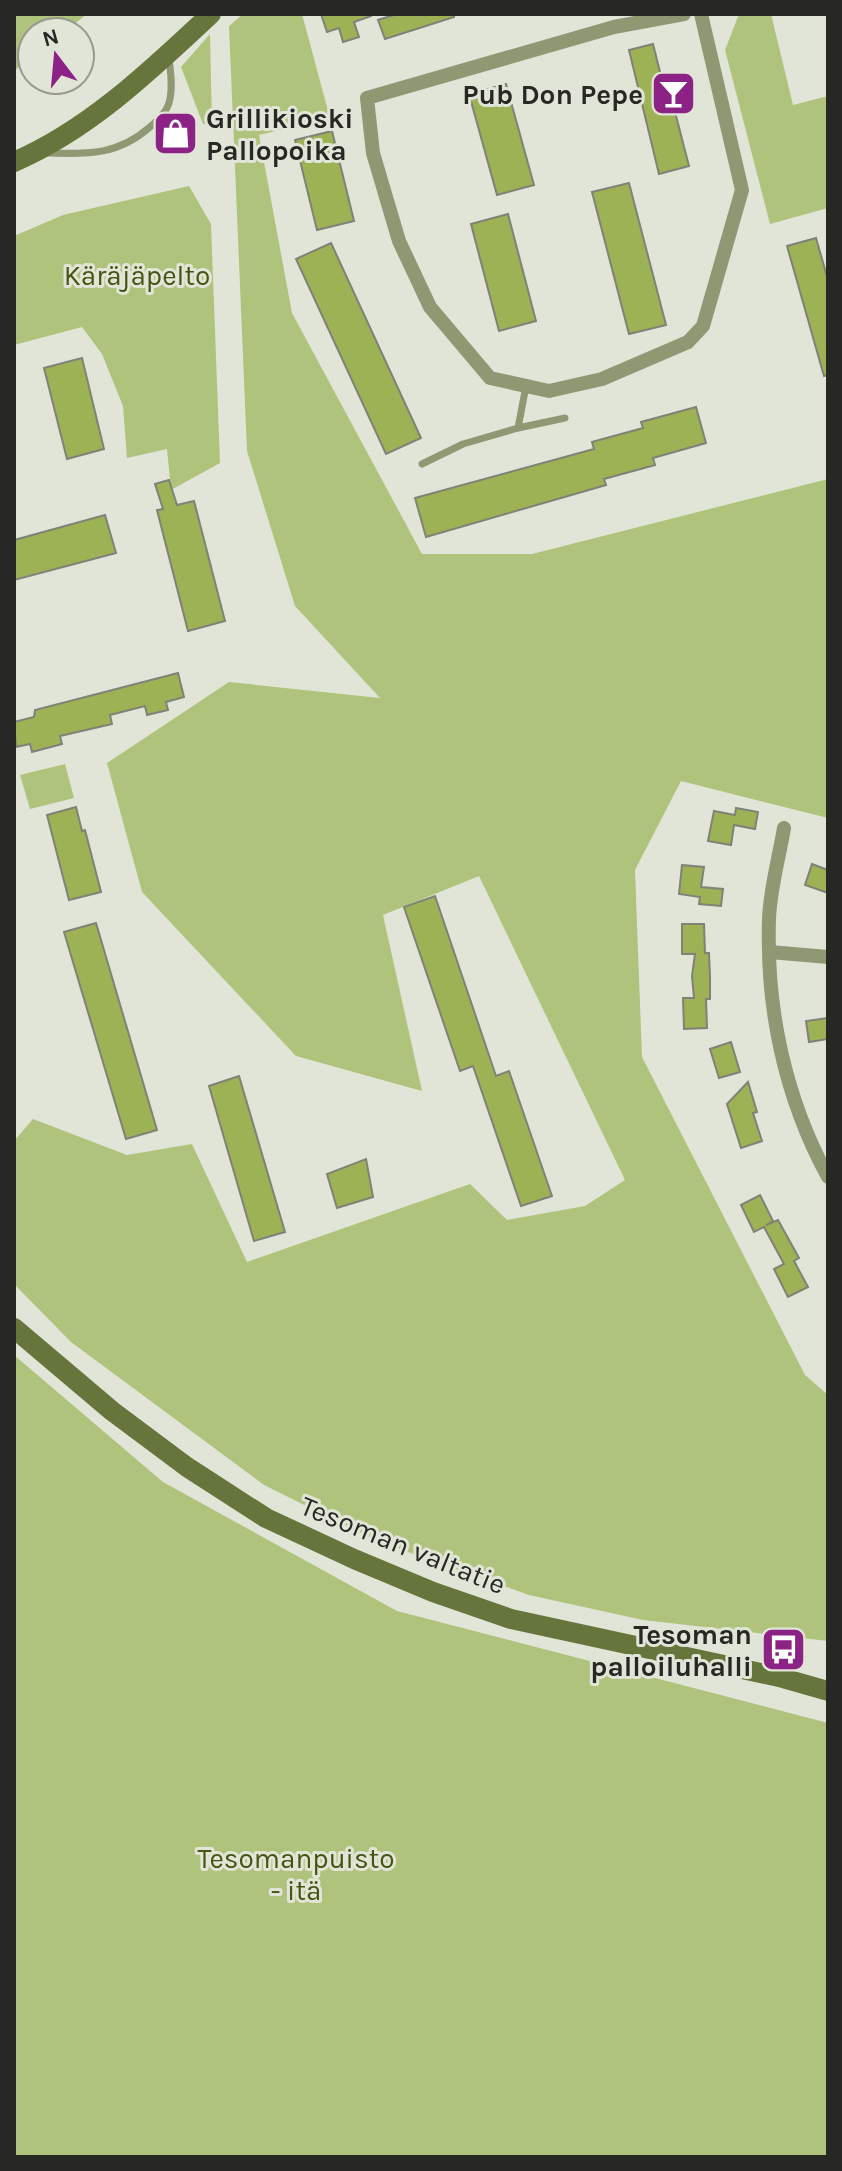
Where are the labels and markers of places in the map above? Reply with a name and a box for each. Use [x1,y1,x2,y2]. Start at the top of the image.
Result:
bar icon: Pub Don Pepe [650,70,698,118]
place label: Pub Don Pepe [462,78,643,111]
place label: Grillikioski Pallopoika [206,102,353,167]
shop icon: Grillikioski Pallopoika [151,110,199,158]
place label: Tesoman palloiluhalli [590,1618,752,1683]
bus stop icon: Tesoman palloiluhalli [759,1626,807,1674]

